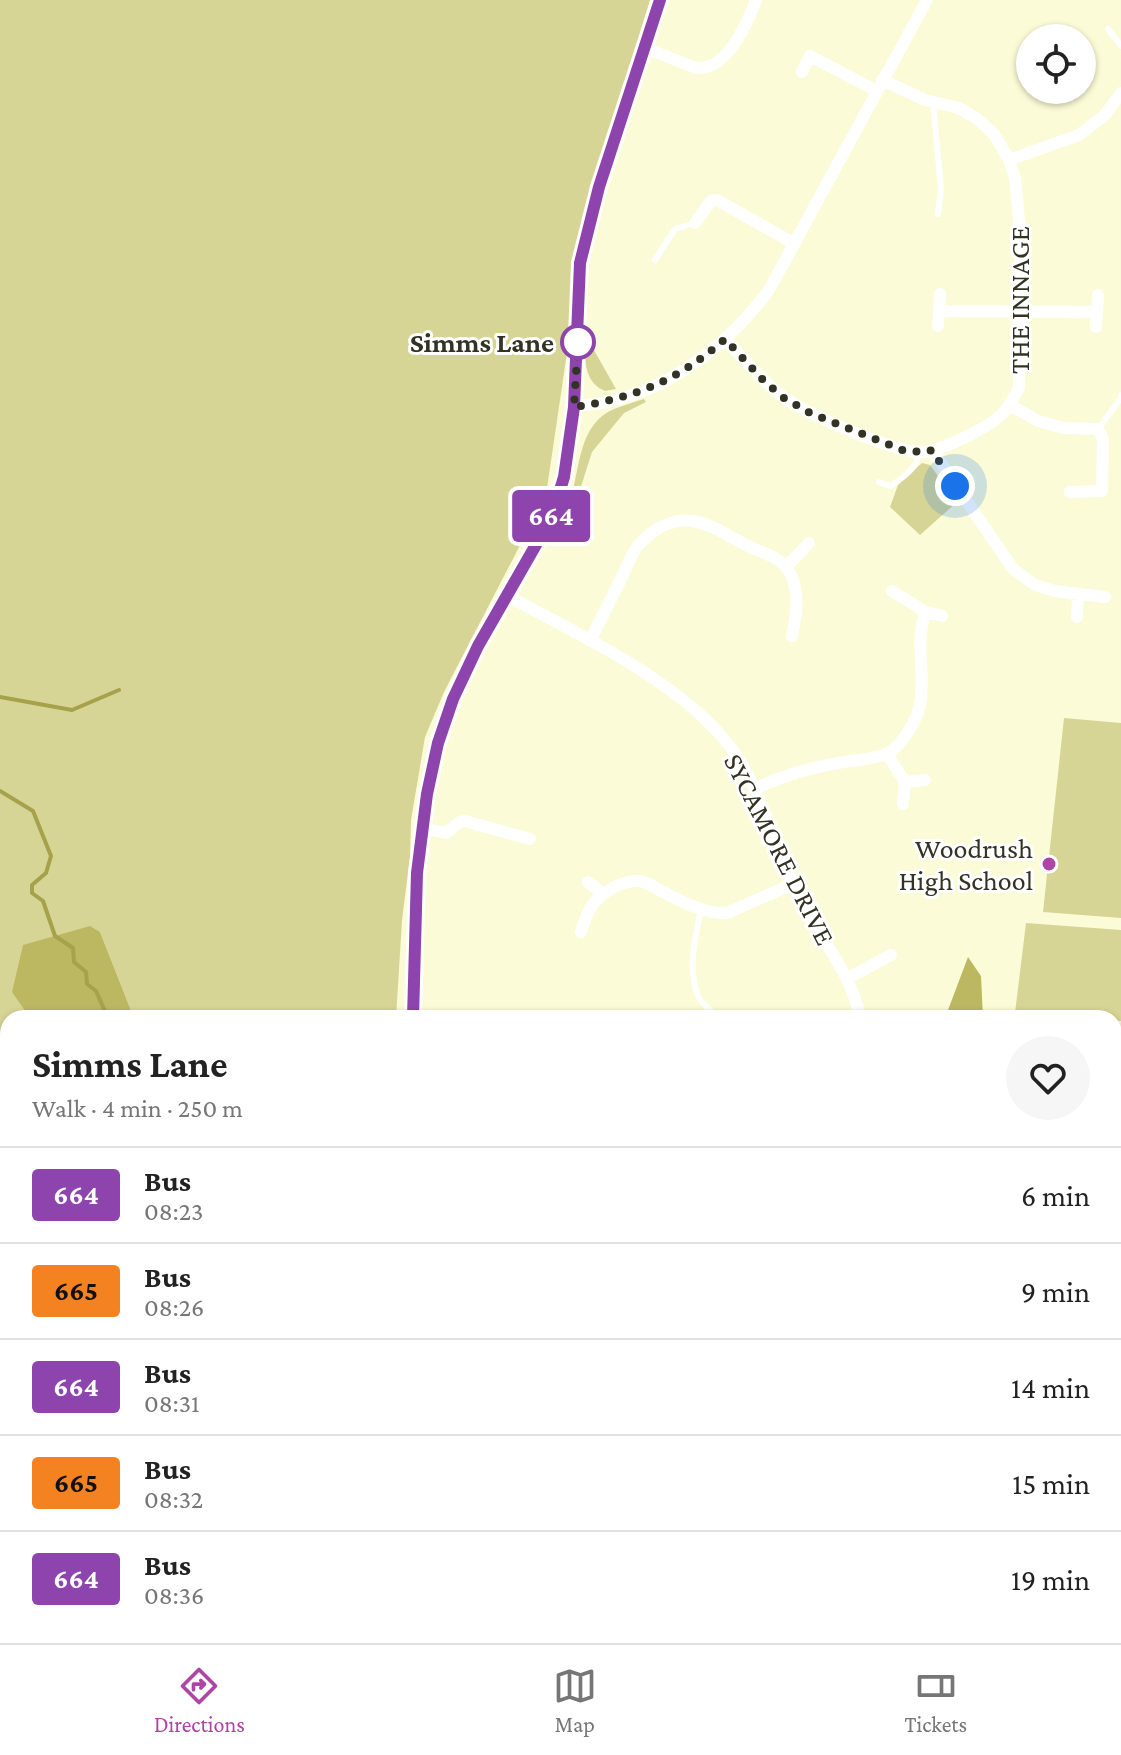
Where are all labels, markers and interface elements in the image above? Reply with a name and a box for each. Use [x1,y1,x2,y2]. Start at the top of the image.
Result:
map controls [1016,24,1096,104]
button: locate [1016,24,1096,104]
street label: THE INNAGE [1004,226,1035,374]
marker: Simms Lane [561,325,595,359]
place label: Simms Lane [410,327,554,358]
your location [935,466,975,506]
line badge: 664 [505,490,597,542]
text: 664 [528,500,574,531]
street label: SYCAMORE DRIVE [718,748,841,950]
place label: Woodrush High School [899,833,1033,896]
marker: Woodrush High School [1040,855,1058,873]
button: heart [1006,1036,1090,1120]
text: Simms Lane [32,1043,228,1085]
text: Walk · 4 min · 250 m [32,1094,243,1123]
text: Bus [144,1164,191,1197]
text: 664 [53,1179,99,1210]
text: 6 min [1021,1179,1090,1212]
text: 08:23 [144,1197,203,1226]
text: Bus [144,1260,191,1293]
text: 665 [54,1275,98,1306]
text: 9 min [1021,1275,1090,1308]
text: 08:26 [144,1293,204,1322]
text: Bus [144,1356,191,1389]
text: 664 [53,1371,99,1402]
text: 14 min [1011,1371,1090,1404]
text: 08:31 [144,1389,200,1418]
text: Bus [144,1452,191,1485]
text: 665 [54,1467,98,1498]
text: 15 min [1012,1467,1090,1500]
text: 08:32 [144,1485,203,1514]
text: Bus [144,1548,191,1581]
text: 664 [53,1563,99,1594]
text: 19 min [1011,1563,1090,1596]
text: 08:36 [144,1581,204,1610]
tab: Directions [154,1664,245,1737]
tab: Map [553,1664,597,1737]
tab: Tickets [905,1664,967,1737]

